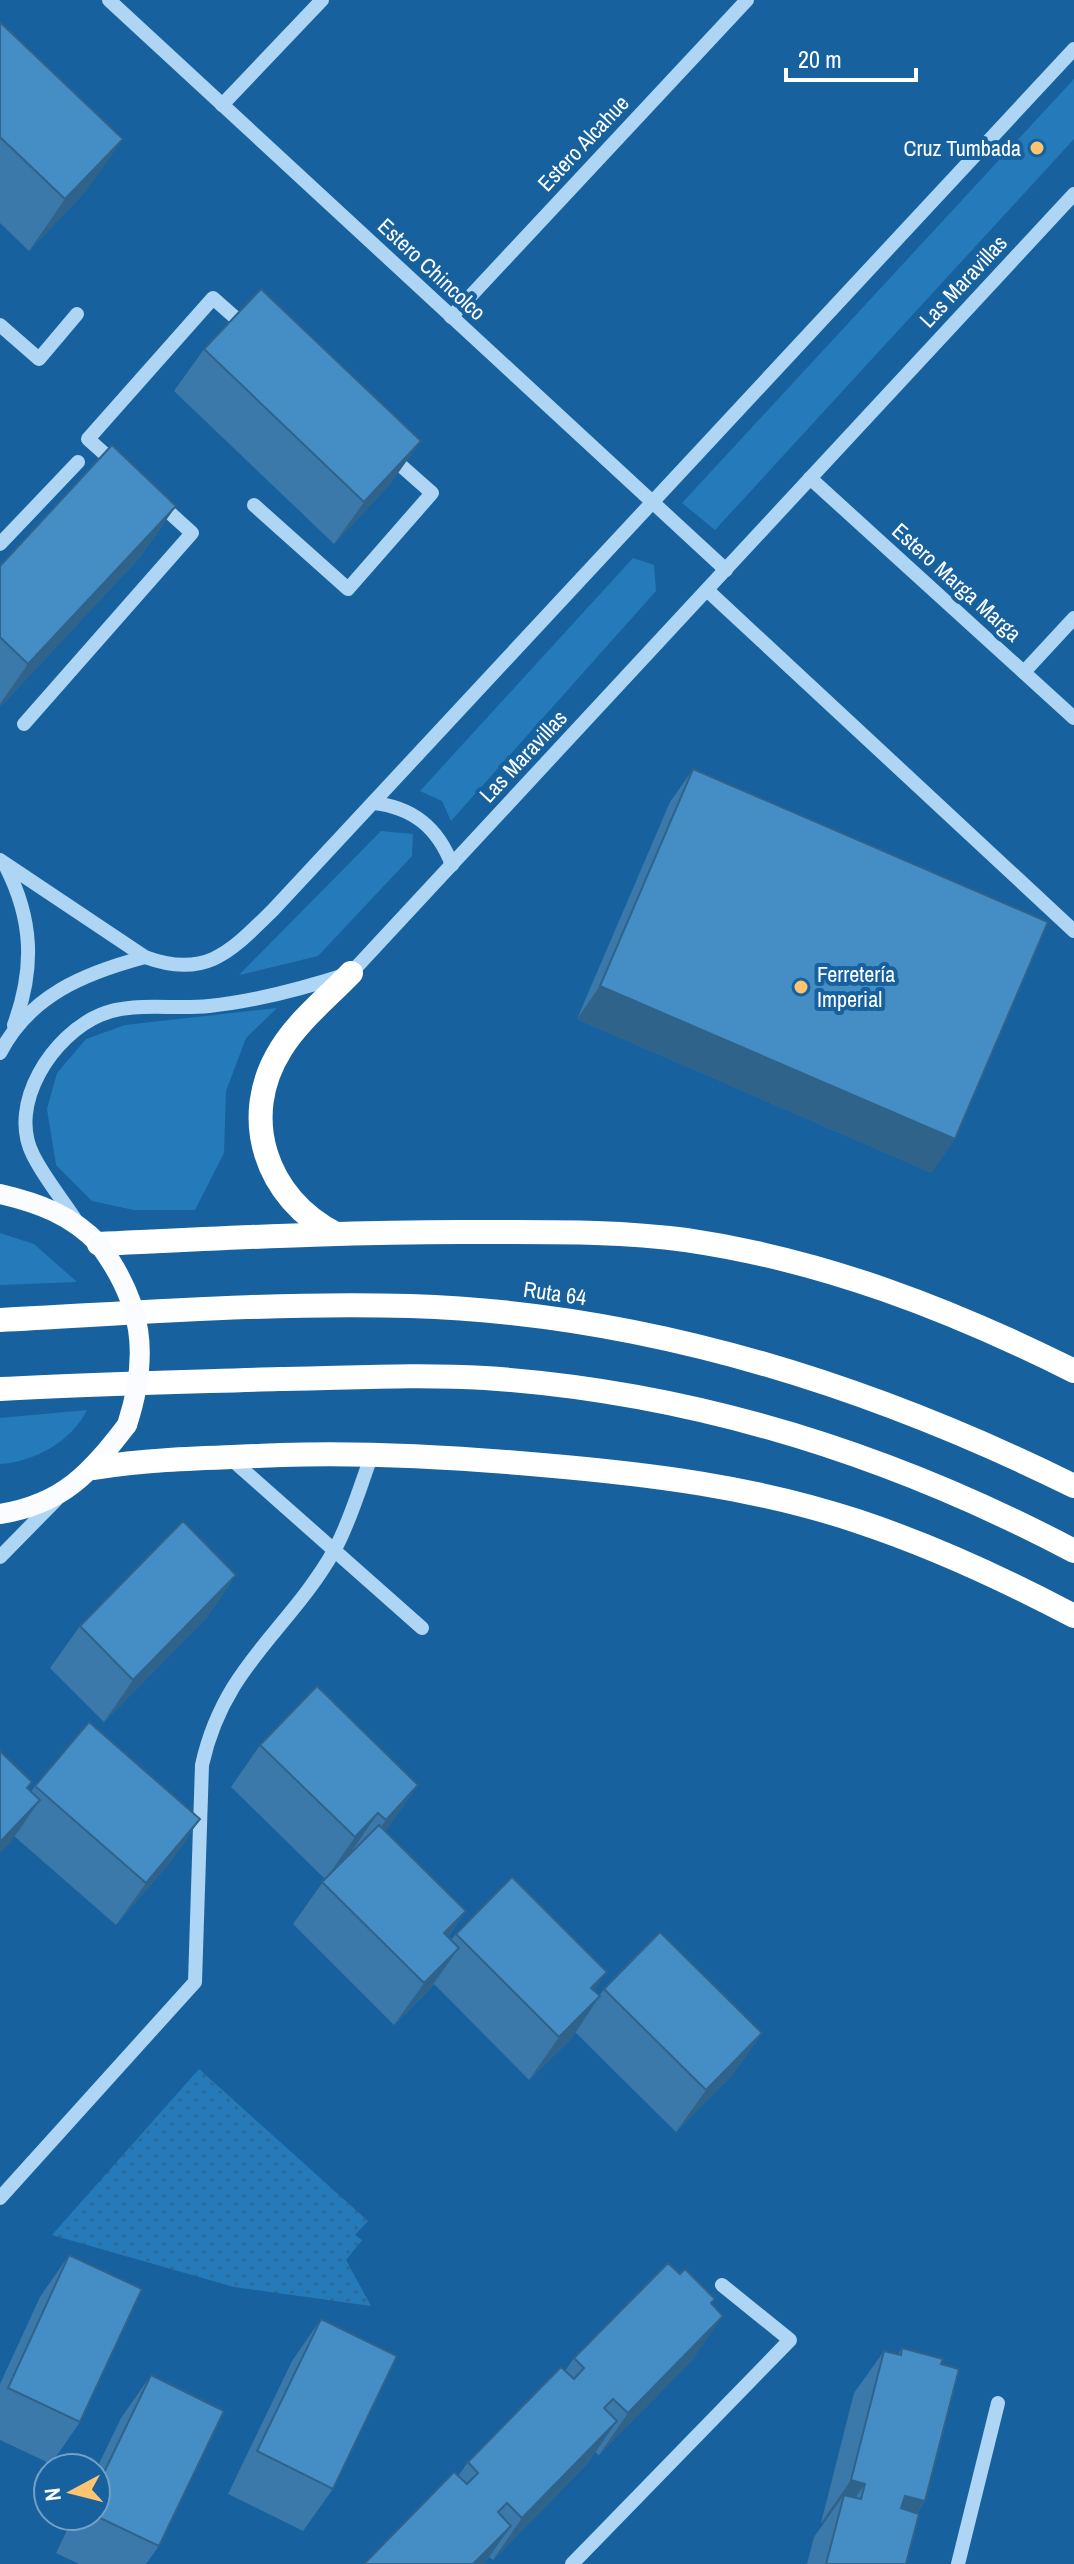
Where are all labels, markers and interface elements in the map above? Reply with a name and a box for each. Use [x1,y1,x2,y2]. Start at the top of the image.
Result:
scale bar [786,32,916,82]
text: 20 m [798,43,842,75]
street label: Estero Alcahue [531,88,635,198]
place label: Cruz Tumbada [904,133,1021,163]
marker: Cruz Tumbada [1028,139,1046,157]
street label: Estero Chincolco [372,211,492,327]
street label: Las Maravillas [912,228,1014,334]
street label: Estero Marga Marga [886,516,1028,648]
street label: Las Maravillas [472,703,574,809]
place label: Ferretería Imperial [817,959,895,1014]
marker: Ferretería Imperial [792,978,810,996]
street label: Ruta 64 [522,1274,588,1312]
north arrow [32,2452,112,2532]
text: N [36,2486,68,2503]

